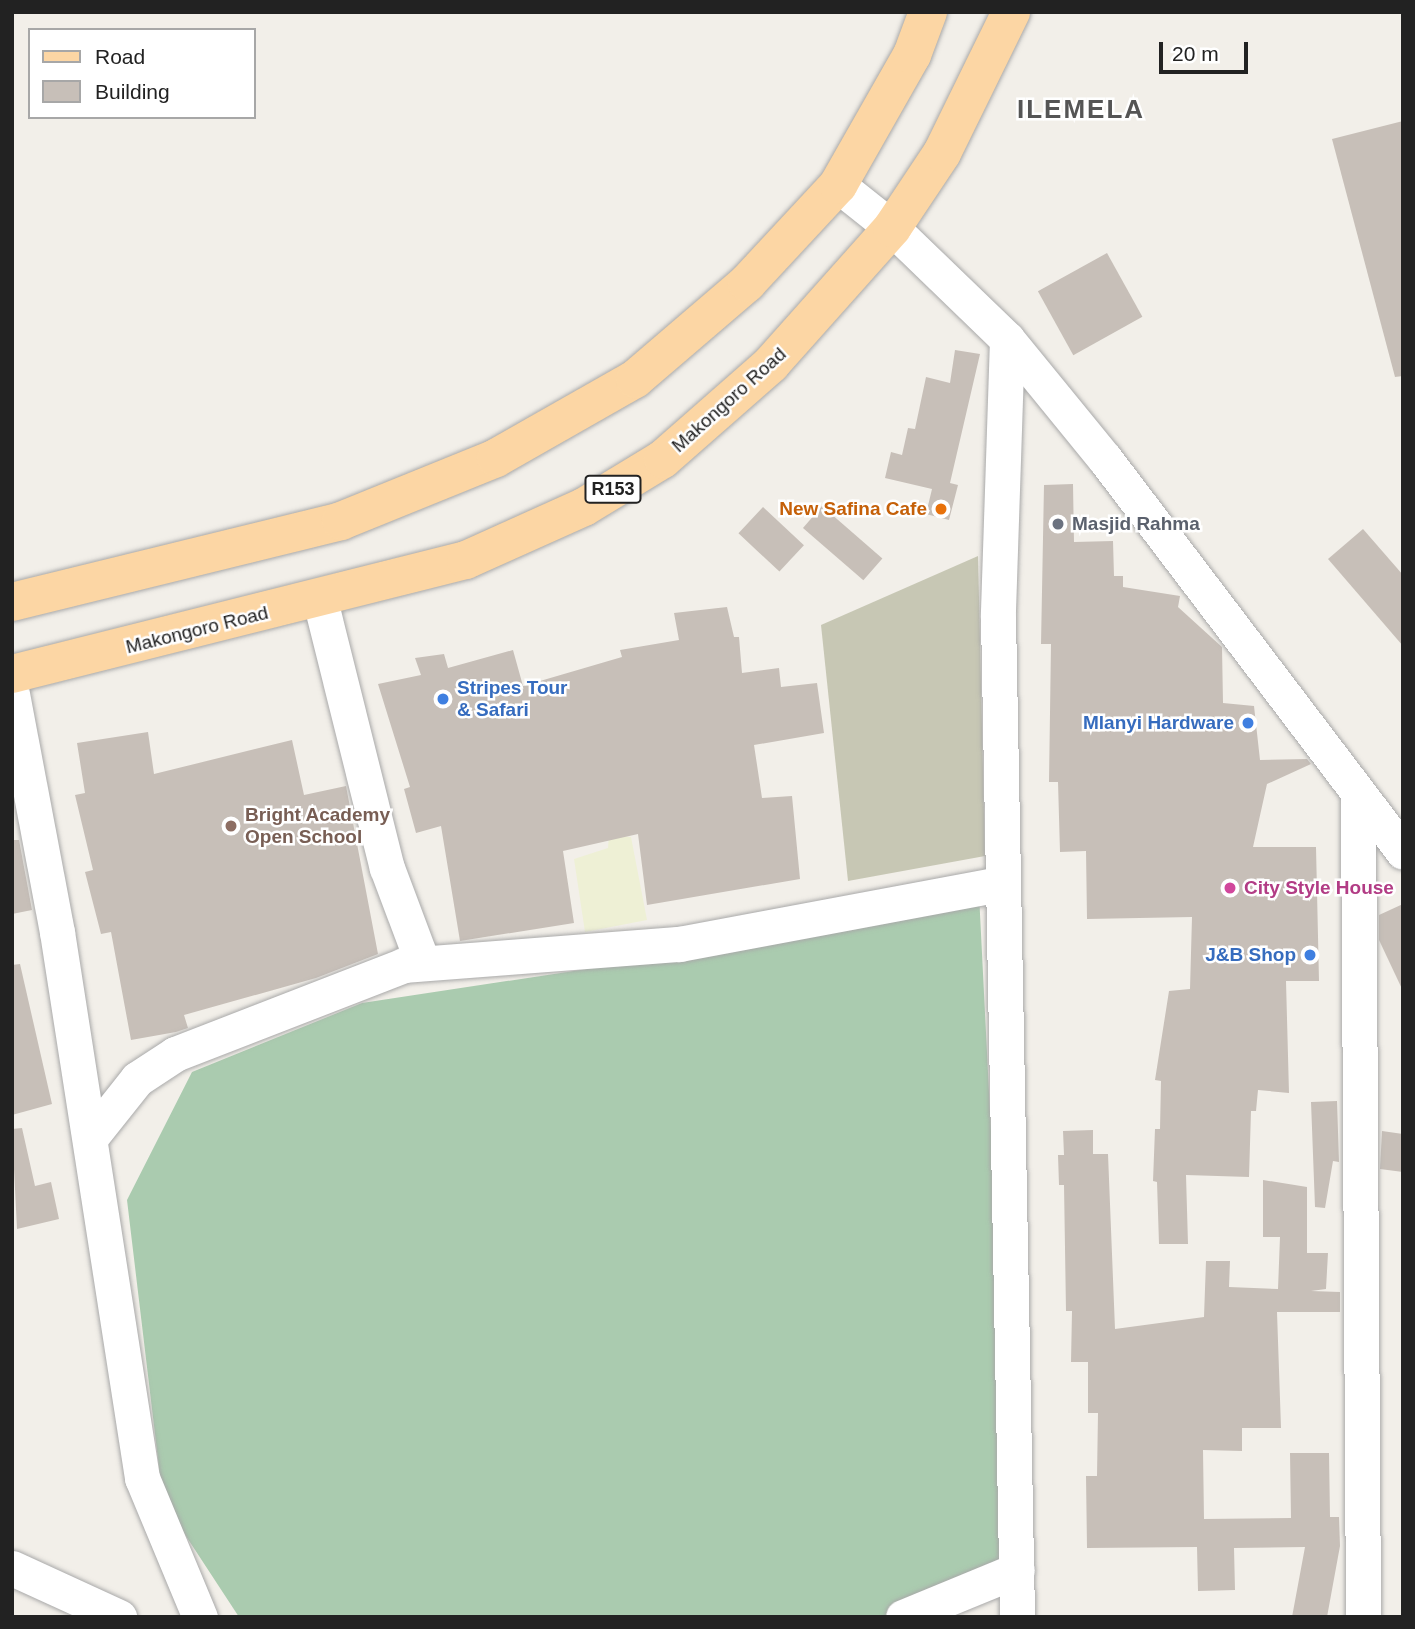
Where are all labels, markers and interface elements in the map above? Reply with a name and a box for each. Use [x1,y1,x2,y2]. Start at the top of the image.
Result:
legend [28,28,256,119]
scale bar [1163,28,1252,72]
text: 20 m [1172,42,1219,65]
text: Road [95,45,145,68]
text: Building [95,80,170,103]
district label: ILEMELA [1018,94,1144,126]
street label: Makongoro Road [667,343,791,457]
road number: R153 [583,475,643,504]
place label: New Safina Cafe [779,498,927,520]
marker: New Safina Cafe [933,501,949,517]
place label: Masjid Rahma [1072,513,1200,535]
marker: Masjid Rahma [1050,516,1066,532]
street label: Makongoro Road [124,601,270,659]
place label: Stripes Tour & Safari [457,677,567,721]
marker: Stripes Tour & Safari [435,691,451,707]
place label: Mlanyi Hardware [1083,712,1234,734]
marker: Mlanyi Hardware [1240,715,1256,731]
place label: Bright Academy Open School [245,804,391,848]
marker: Bright Academy Open School [223,818,239,834]
place label: City Style House [1244,877,1394,899]
marker: City Style House [1222,880,1238,896]
place label: J&B Shop [1205,944,1296,966]
marker: J&B Shop [1302,947,1318,963]

